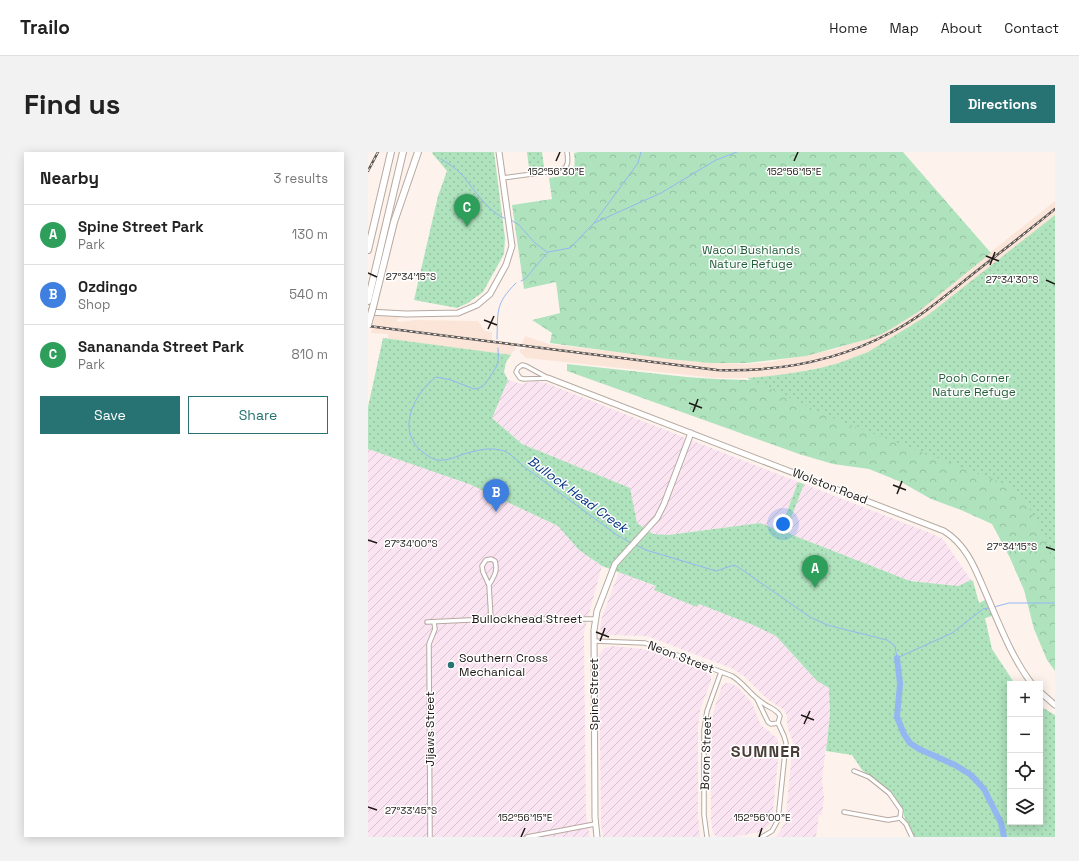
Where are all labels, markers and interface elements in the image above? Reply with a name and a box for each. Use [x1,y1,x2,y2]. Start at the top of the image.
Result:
text: Trailo [20,15,70,40]
text: Home [829,19,867,37]
text: Map [889,19,919,37]
text: About [941,19,982,37]
text: Contact [1004,19,1059,37]
button: Directions [950,85,1055,123]
text: Find us [24,86,121,122]
text: 152°56'30"E [528,165,585,178]
text: 152°56'15"E [767,165,822,178]
text: Nearby [40,167,99,189]
text: 3 results [274,170,328,187]
pin: C [454,194,480,227]
text: Spine Street Park [78,217,204,236]
text: A [49,226,57,243]
text: 130 m [292,226,328,243]
text: Park [78,236,105,253]
park label: Wacol Bushlands Nature Refuge [702,242,800,272]
text: 27°34'15"S [386,270,436,283]
text: 27°34'30"S [986,273,1038,286]
text: Ozdingo [78,277,137,296]
text: B [49,286,57,303]
text: 540 m [289,286,328,303]
text: Shop [78,296,110,313]
text: Sanananda Street Park [78,337,244,356]
text: C [49,346,57,363]
text: 810 m [292,346,328,363]
text: Park [78,356,105,373]
park label: Pooh Corner Nature Refuge [932,370,1016,400]
button: Save [40,396,180,434]
button: Share [188,396,328,434]
water label: Bullock Head Creek [524,452,633,538]
street label: Wolston Road [790,464,870,508]
pin: B [483,479,509,512]
your location [773,514,793,534]
text: 27°34'00"S [384,537,438,550]
text: 27°34'15"S [987,540,1037,553]
pin: A [802,555,828,588]
street label: Bullockhead Street [472,611,582,627]
street label: Neon Street [646,637,716,677]
place label: Southern Cross Mechanical [459,650,548,680]
street label: Spine Street [586,658,602,730]
marker: Southern Cross Mechanical [446,660,456,670]
map controls [1007,681,1043,825]
button: + [1007,681,1043,717]
street label: Jijaws Street [422,691,438,767]
street label: Boron Street [697,716,715,790]
button: − [1007,717,1043,753]
district label: SUMNER [731,741,801,762]
button: locate [1007,753,1043,789]
button: layers [1007,789,1043,825]
text: 27°33'45"S [385,804,437,817]
text: 152°56'15"E [498,811,553,824]
text: 152°56'00"E [733,811,791,824]

